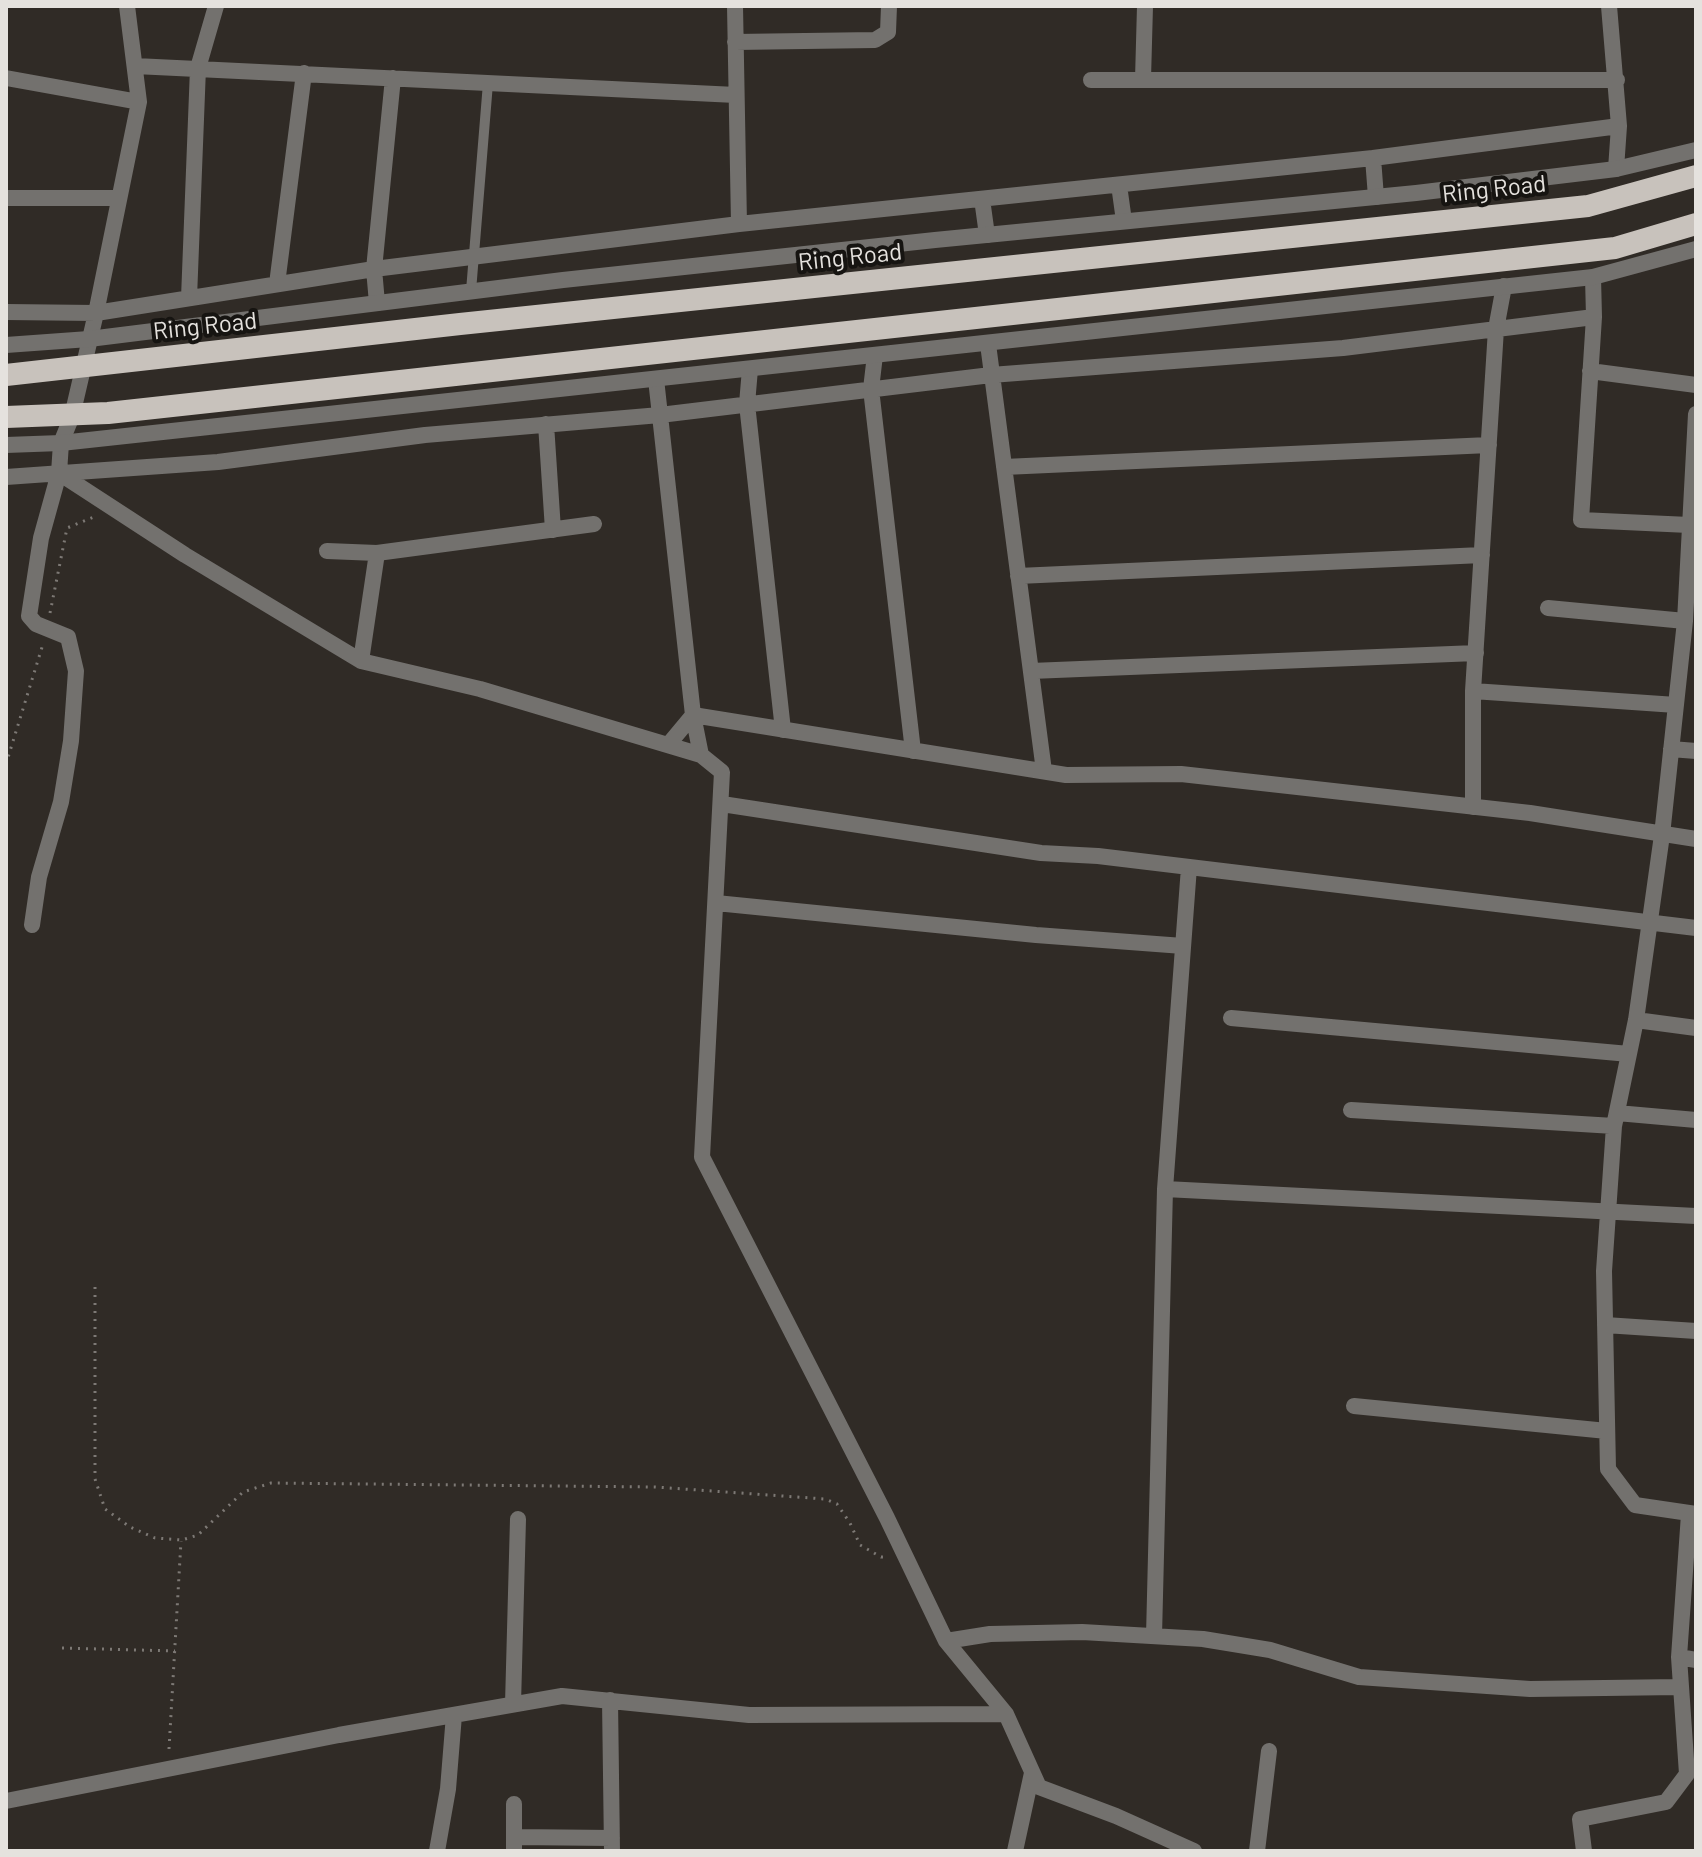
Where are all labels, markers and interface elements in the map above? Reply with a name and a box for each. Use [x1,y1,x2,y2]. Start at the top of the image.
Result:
street label: Ring Road [1441,169,1547,209]
street label: Ring Road [797,237,903,277]
street label: Ring Road [152,306,258,346]

